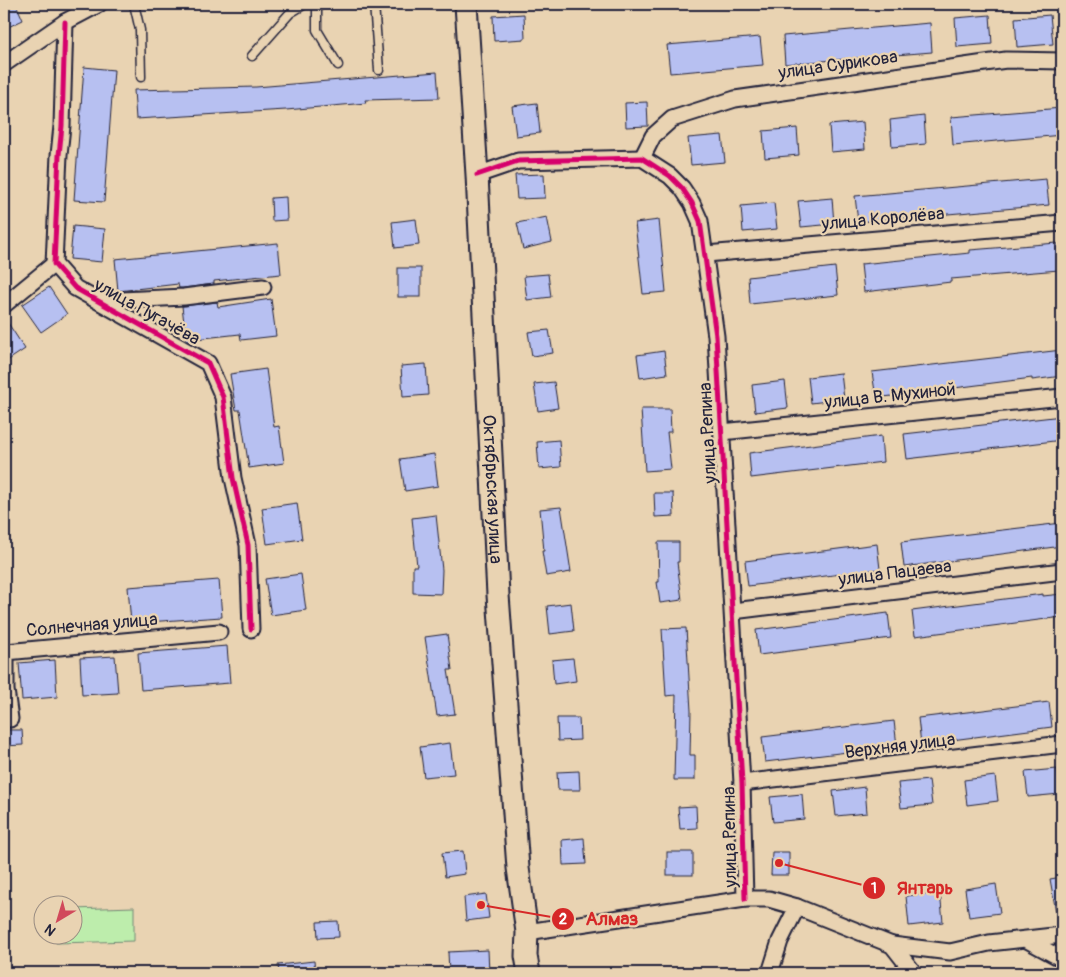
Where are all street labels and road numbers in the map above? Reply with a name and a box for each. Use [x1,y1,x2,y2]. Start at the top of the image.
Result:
street label: улица Сурикова [776,45,899,85]
street label: улица Королёва [820,202,945,236]
street label: улица Пугачёва [89,273,204,351]
street label: улица В. Мухиной [822,378,957,414]
street label: улица Репина [694,382,722,485]
street label: Октябрьская улица [477,414,508,564]
street label: улица Пацаева [836,555,953,591]
street label: Солнечная улица [25,608,159,642]
street label: Верхняя улица [843,728,957,764]
street label: улица Репина [718,786,742,889]

